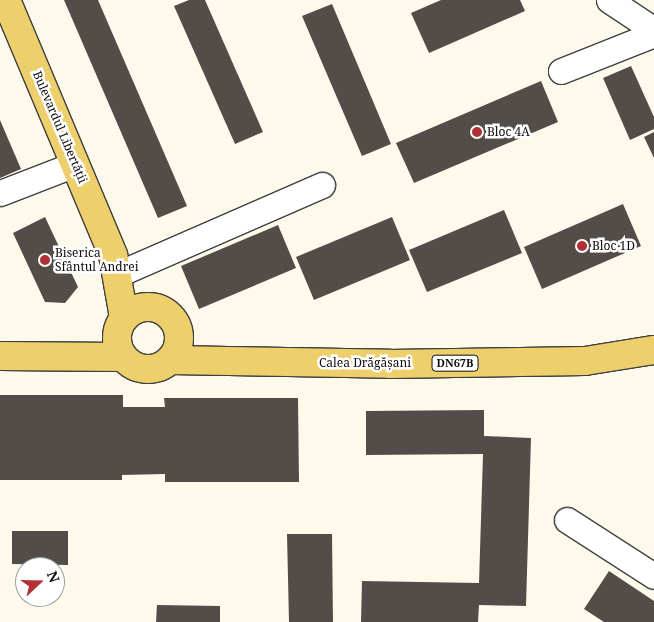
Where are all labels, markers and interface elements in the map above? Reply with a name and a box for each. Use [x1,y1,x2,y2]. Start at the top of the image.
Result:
street label: Bulevardul Libertății [30,69,90,185]
place label: Bloc 4A [487,125,530,139]
marker: Bloc 4A [471,126,483,138]
place label: Bloc 1D [592,239,635,253]
marker: Bloc 1D [576,240,588,252]
place label: Biserica Sfântul Andrei [55,246,139,274]
marker: Biserica Sfântul Andrei [39,254,51,266]
road number: DN67B [431,354,479,372]
street label: Calea Drăgășani [319,356,411,370]
north arrow [15,557,65,607]
text: N [43,568,64,585]

